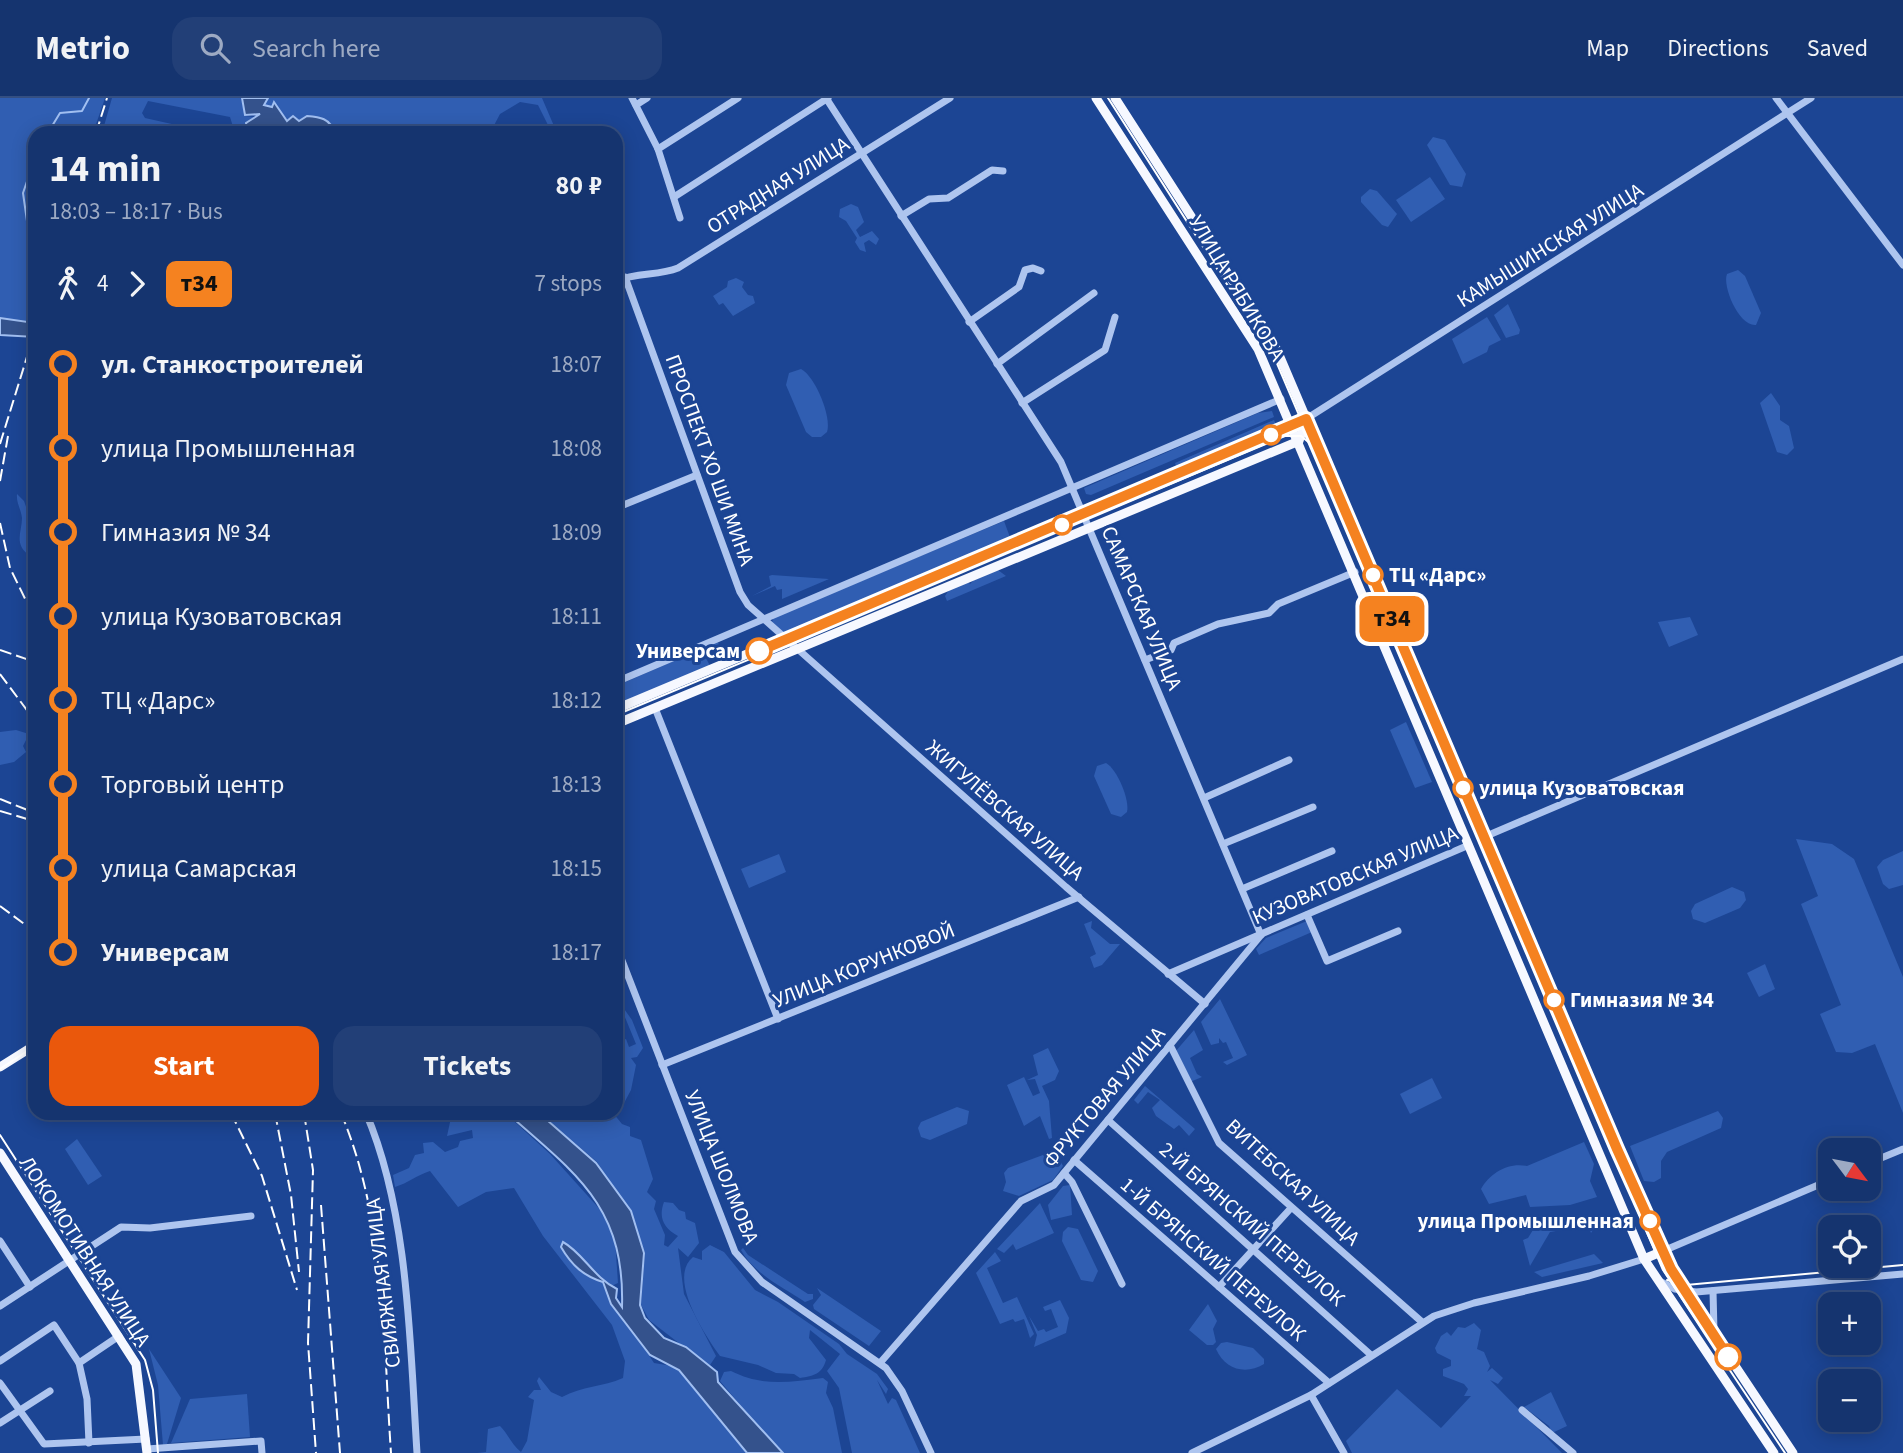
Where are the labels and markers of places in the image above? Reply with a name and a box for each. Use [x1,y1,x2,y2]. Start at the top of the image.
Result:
unlabelled marker [1261,425,1281,445]
unlabelled marker [1052,515,1072,535]
place label: ТЦ «Дарс» [1389,560,1486,590]
marker: ТЦ «Дарс» [1363,565,1383,585]
place label: Универсам [636,636,740,666]
marker: Универсам [746,638,772,664]
place label: улица Кузоватовская [1479,773,1684,803]
marker: улица Кузоватовская [1453,778,1473,798]
place label: Гимназия № 34 [1570,985,1714,1015]
marker: Гимназия № 34 [1544,990,1564,1010]
place label: улица Промышленная [1417,1206,1634,1236]
marker: улица Промышленная [1640,1211,1660,1231]
unlabelled marker [1715,1344,1741,1370]

